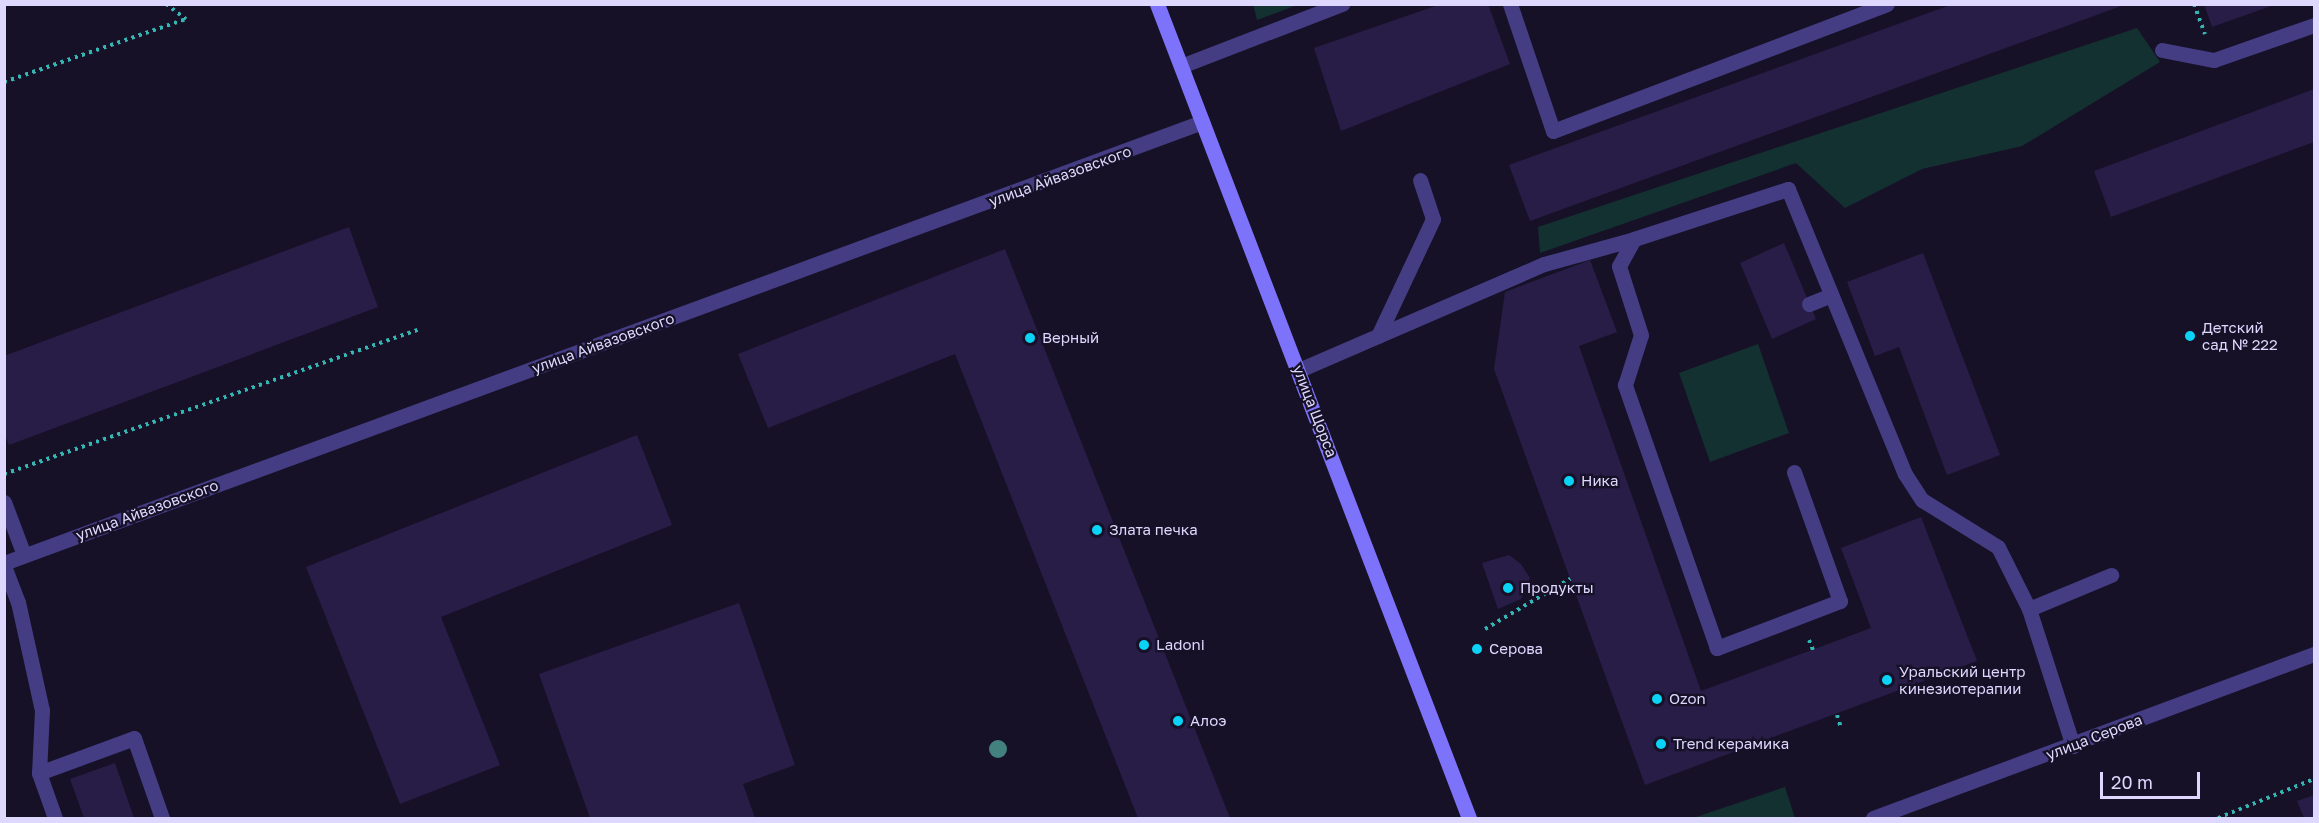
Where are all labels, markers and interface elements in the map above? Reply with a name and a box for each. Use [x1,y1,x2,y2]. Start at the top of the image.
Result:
street label: улица Айвазовского [986,142,1134,210]
street label: улица Айвазовского [529,309,677,377]
place label: Детский сад № 222 [2202,318,2278,353]
place label: Верный [1042,329,1099,347]
marker: Детский сад № 222 [2183,329,2197,343]
marker: Верный [1023,331,1037,345]
street label: улица Щорса [1289,362,1341,460]
place label: Ника [1581,472,1618,490]
marker: Ника [1562,474,1576,488]
street label: улица Айвазовского [73,476,221,544]
place label: Злата печка [1109,521,1198,539]
marker: Злата печка [1090,523,1104,537]
place label: Продукты [1520,579,1594,597]
marker: Продукты [1501,581,1515,595]
place label: Ladoni [1156,636,1205,654]
marker: Ladoni [1137,638,1151,652]
place label: Серова [1489,640,1543,658]
marker: Серова [1470,642,1484,656]
place label: Уральский центр кинезиотерапии [1899,662,2026,697]
marker: Уральский центр кинезиотерапии [1880,673,1894,687]
place label: Ozon [1669,690,1706,708]
marker: Ozon [1650,692,1664,706]
street label: улица Серова [2043,710,2145,764]
place label: Алоэ [1190,712,1226,730]
marker: Алоэ [1171,714,1185,728]
place label: Trend керамика [1673,735,1789,753]
marker: Trend керамика [1654,737,1668,751]
scale bar [2103,760,2204,798]
text: 20 m [2111,771,2153,793]

